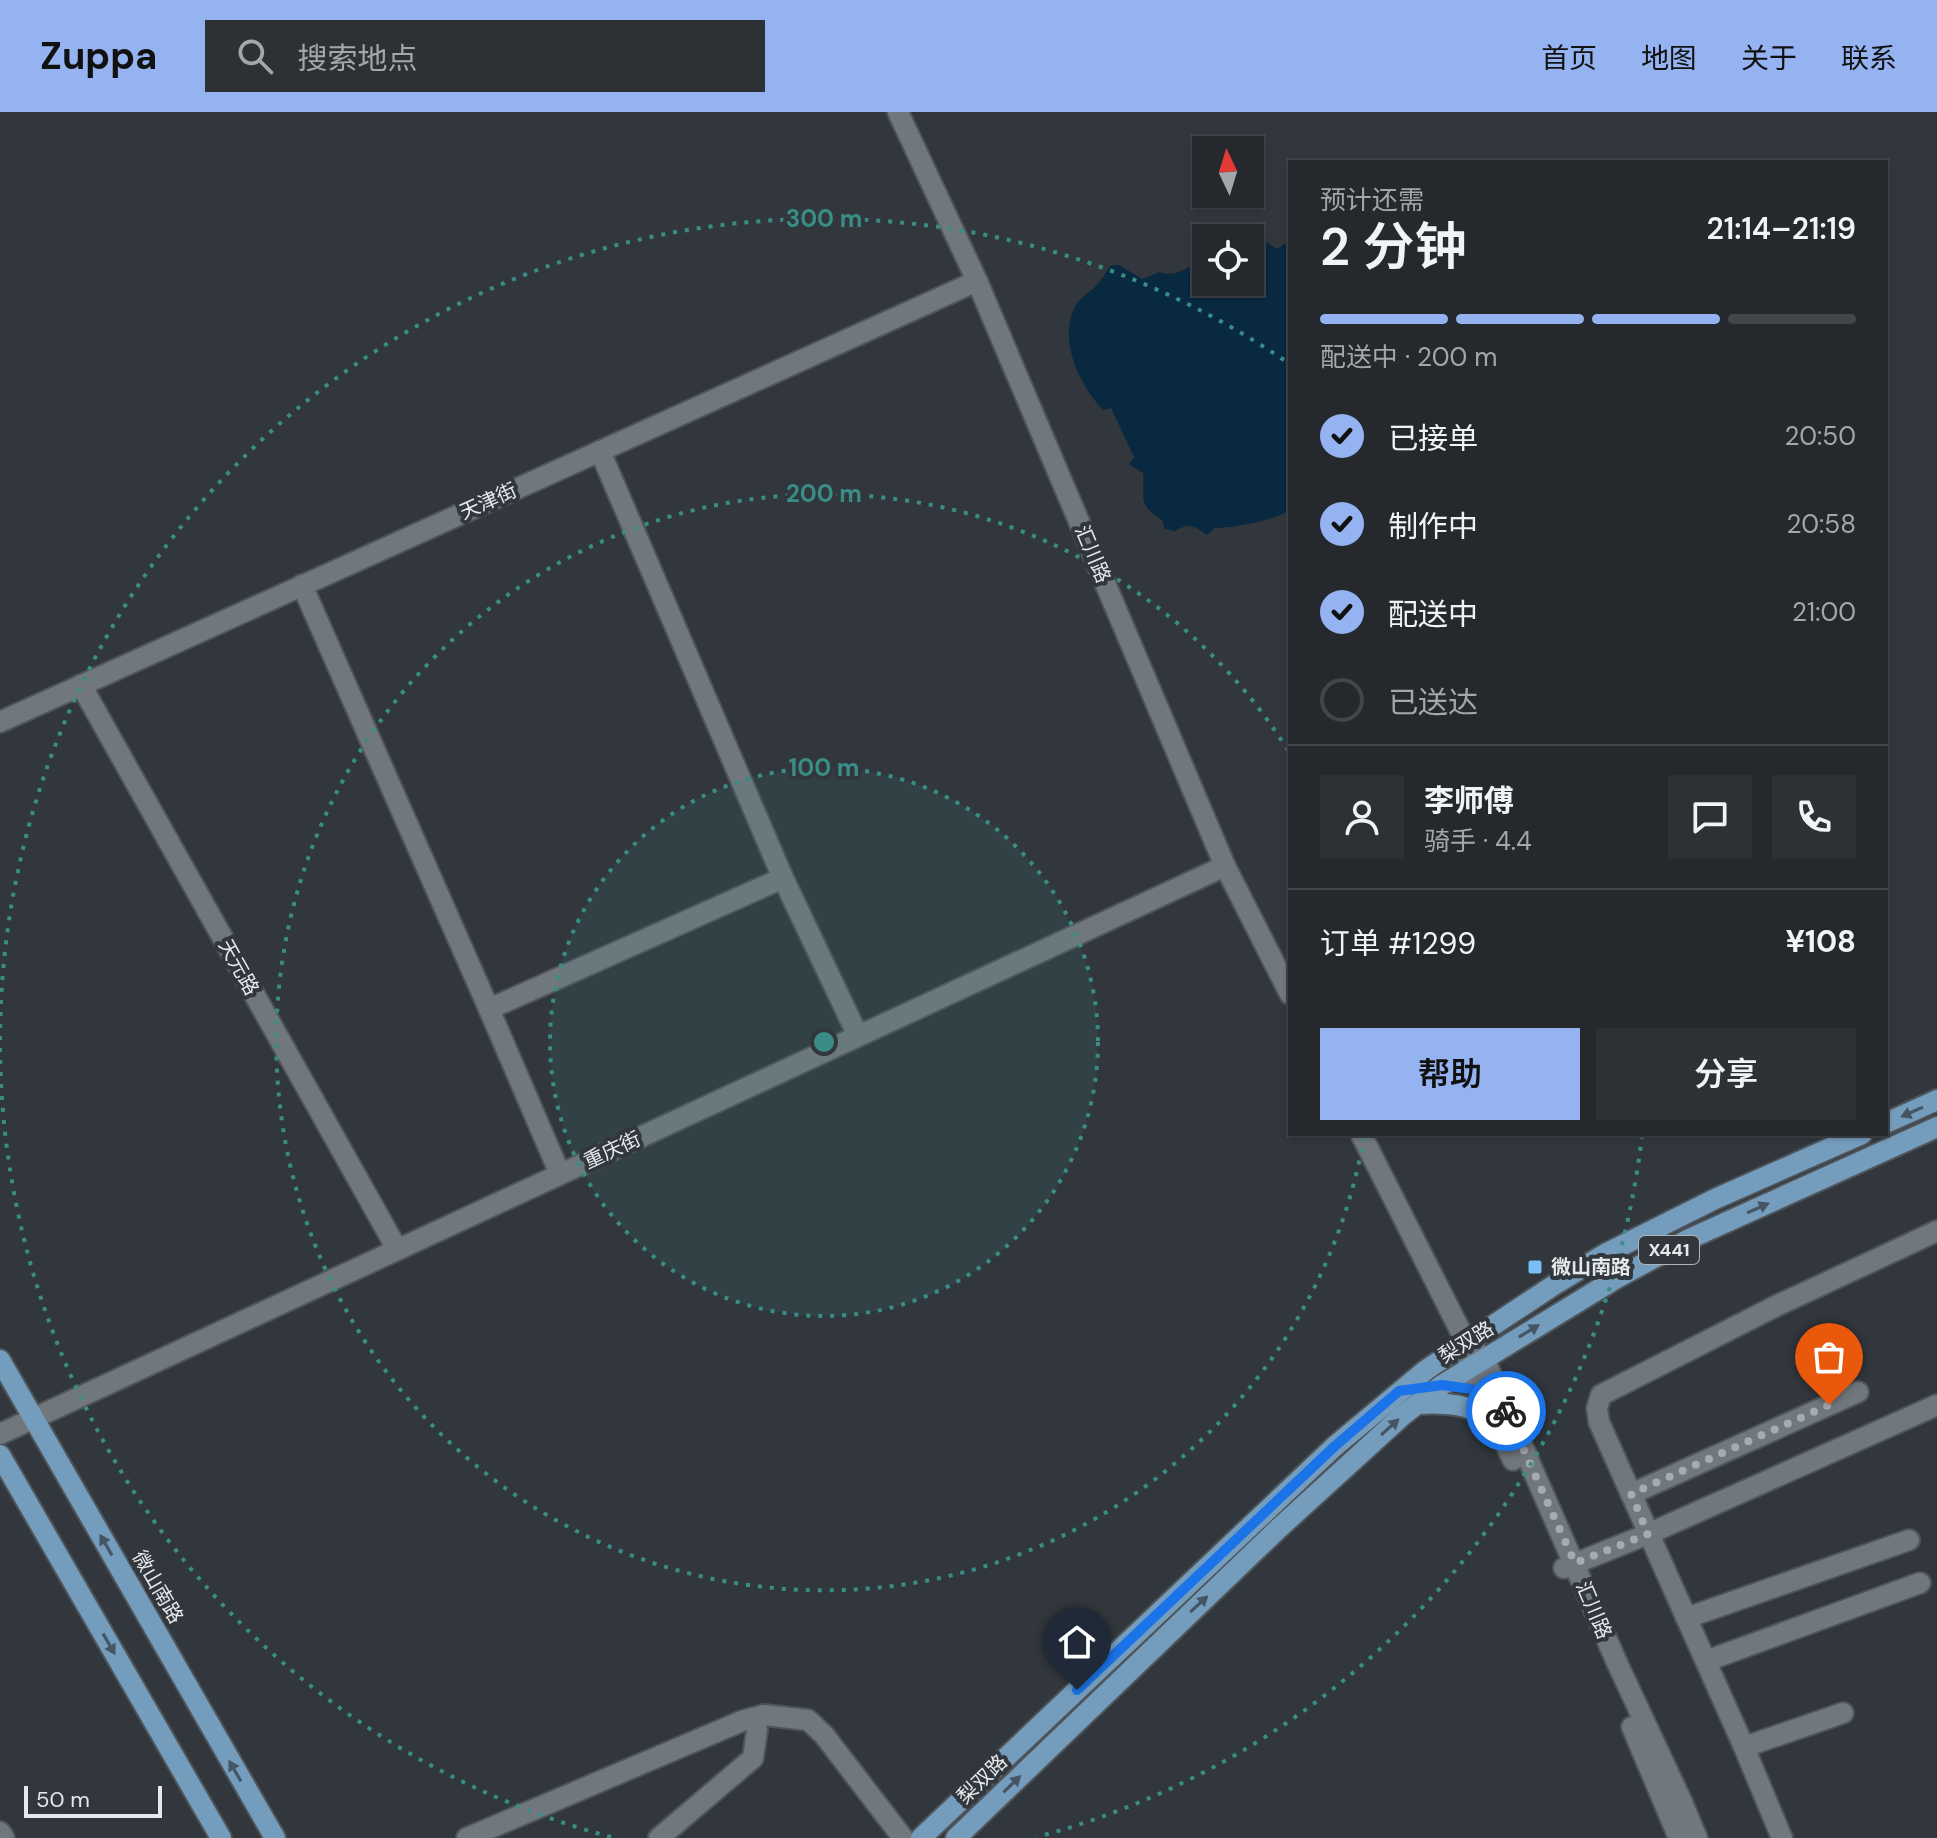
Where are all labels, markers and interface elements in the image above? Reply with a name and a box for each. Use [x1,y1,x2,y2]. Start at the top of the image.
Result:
search box [205,20,765,92]
text: Zuppa [40,31,157,81]
icon: search [233,34,277,78]
text: 搜索地点 [297,39,417,78]
text: 首页 [1541,40,1597,77]
text: 地图 [1641,40,1697,77]
text: 关于 [1741,40,1797,77]
text: 联系 [1841,40,1897,77]
north arrow [1192,136,1264,208]
map controls [1192,136,1264,296]
text: 预计还需 [1320,183,1424,217]
text: 300 m [786,203,862,234]
text: 21:14–21:19 [1707,209,1856,248]
text: 2 分钟 [1320,213,1467,281]
button: locate [1192,224,1264,296]
text: 配送中 · 200 m [1320,340,1497,374]
icon: check [1320,414,1364,458]
text: 已接单 [1388,419,1478,458]
text: 20:50 [1785,419,1856,453]
street label: 天津街 [455,477,521,525]
text: 200 m [786,478,862,509]
icon: check [1320,502,1364,546]
text: 制作中 [1388,507,1478,546]
text: 20:58 [1787,507,1856,541]
street label: 汇川路 [1069,521,1117,587]
icon: check [1320,590,1364,634]
text: 配送中 [1388,595,1478,634]
text: 21:00 [1792,595,1856,629]
text: 已送达 [1388,683,1478,722]
text: 100 m [789,752,859,783]
button: person [1320,775,1404,859]
button: chat [1668,775,1752,859]
button: phone [1772,775,1856,859]
text: 李师傅 [1424,781,1514,820]
text: 骑手 · 4.4 [1424,824,1532,858]
text: ¥108 [1785,922,1856,961]
text: 订单 #1299 [1320,924,1476,963]
street label: 天元路 [213,934,265,1000]
centre of rings [810,1028,838,1056]
button: 帮助 [1320,1028,1580,1120]
button: 分享 [1596,1028,1856,1120]
one-way arrow [1900,1105,1923,1118]
street label: 重庆街 [579,1126,645,1174]
one-way arrow [1746,1202,1770,1215]
road number: X441 [1639,1236,1699,1264]
place label: 微山南路 [1551,1254,1631,1280]
marker: 微山南路 [1526,1258,1544,1276]
street label: 梨双路 [1434,1315,1498,1369]
pin [1795,1323,1863,1405]
one-way arrow [1518,1324,1540,1338]
icon: bag [1807,1335,1851,1379]
courier [1466,1371,1546,1451]
icon: bike [1484,1389,1528,1433]
one-way arrow [1381,1419,1400,1437]
one-way arrow [99,1534,113,1556]
street label: 微山南路 [127,1546,189,1628]
street label: 汇川路 [1570,1577,1618,1643]
one-way arrow [1189,1595,1208,1613]
pin [1043,1608,1111,1690]
icon: home [1055,1620,1099,1664]
one-way arrow [102,1633,116,1655]
street label: 梨双路 [951,1749,1013,1809]
one-way arrow [228,1760,242,1782]
one-way arrow [1002,1775,1021,1794]
scale bar [24,1782,162,1818]
text: 50 m [36,1785,90,1814]

